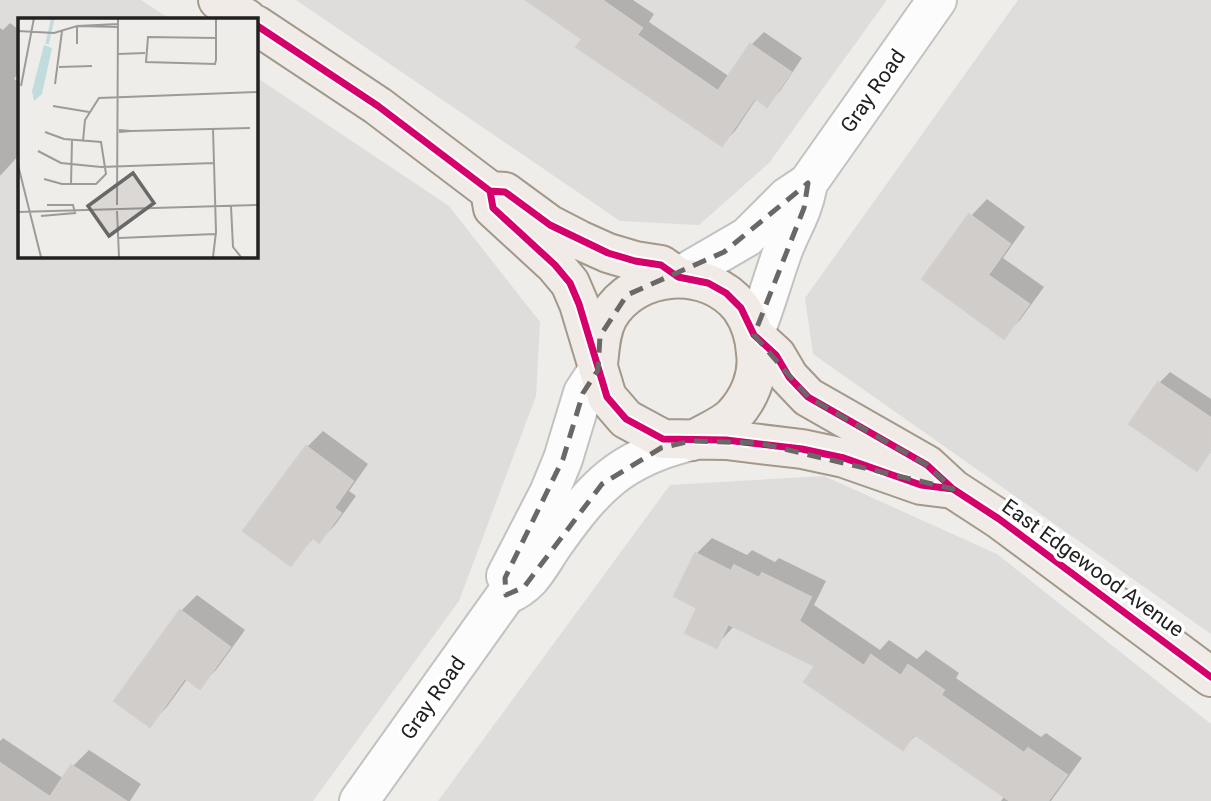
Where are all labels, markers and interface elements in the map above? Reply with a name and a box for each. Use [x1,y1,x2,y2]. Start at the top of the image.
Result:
inset map [18,18,257,257]
street label: Gray Road [836,45,910,137]
street label: East Edgewood Avenue [998,494,1188,642]
street label: Gray Road [396,652,470,744]

